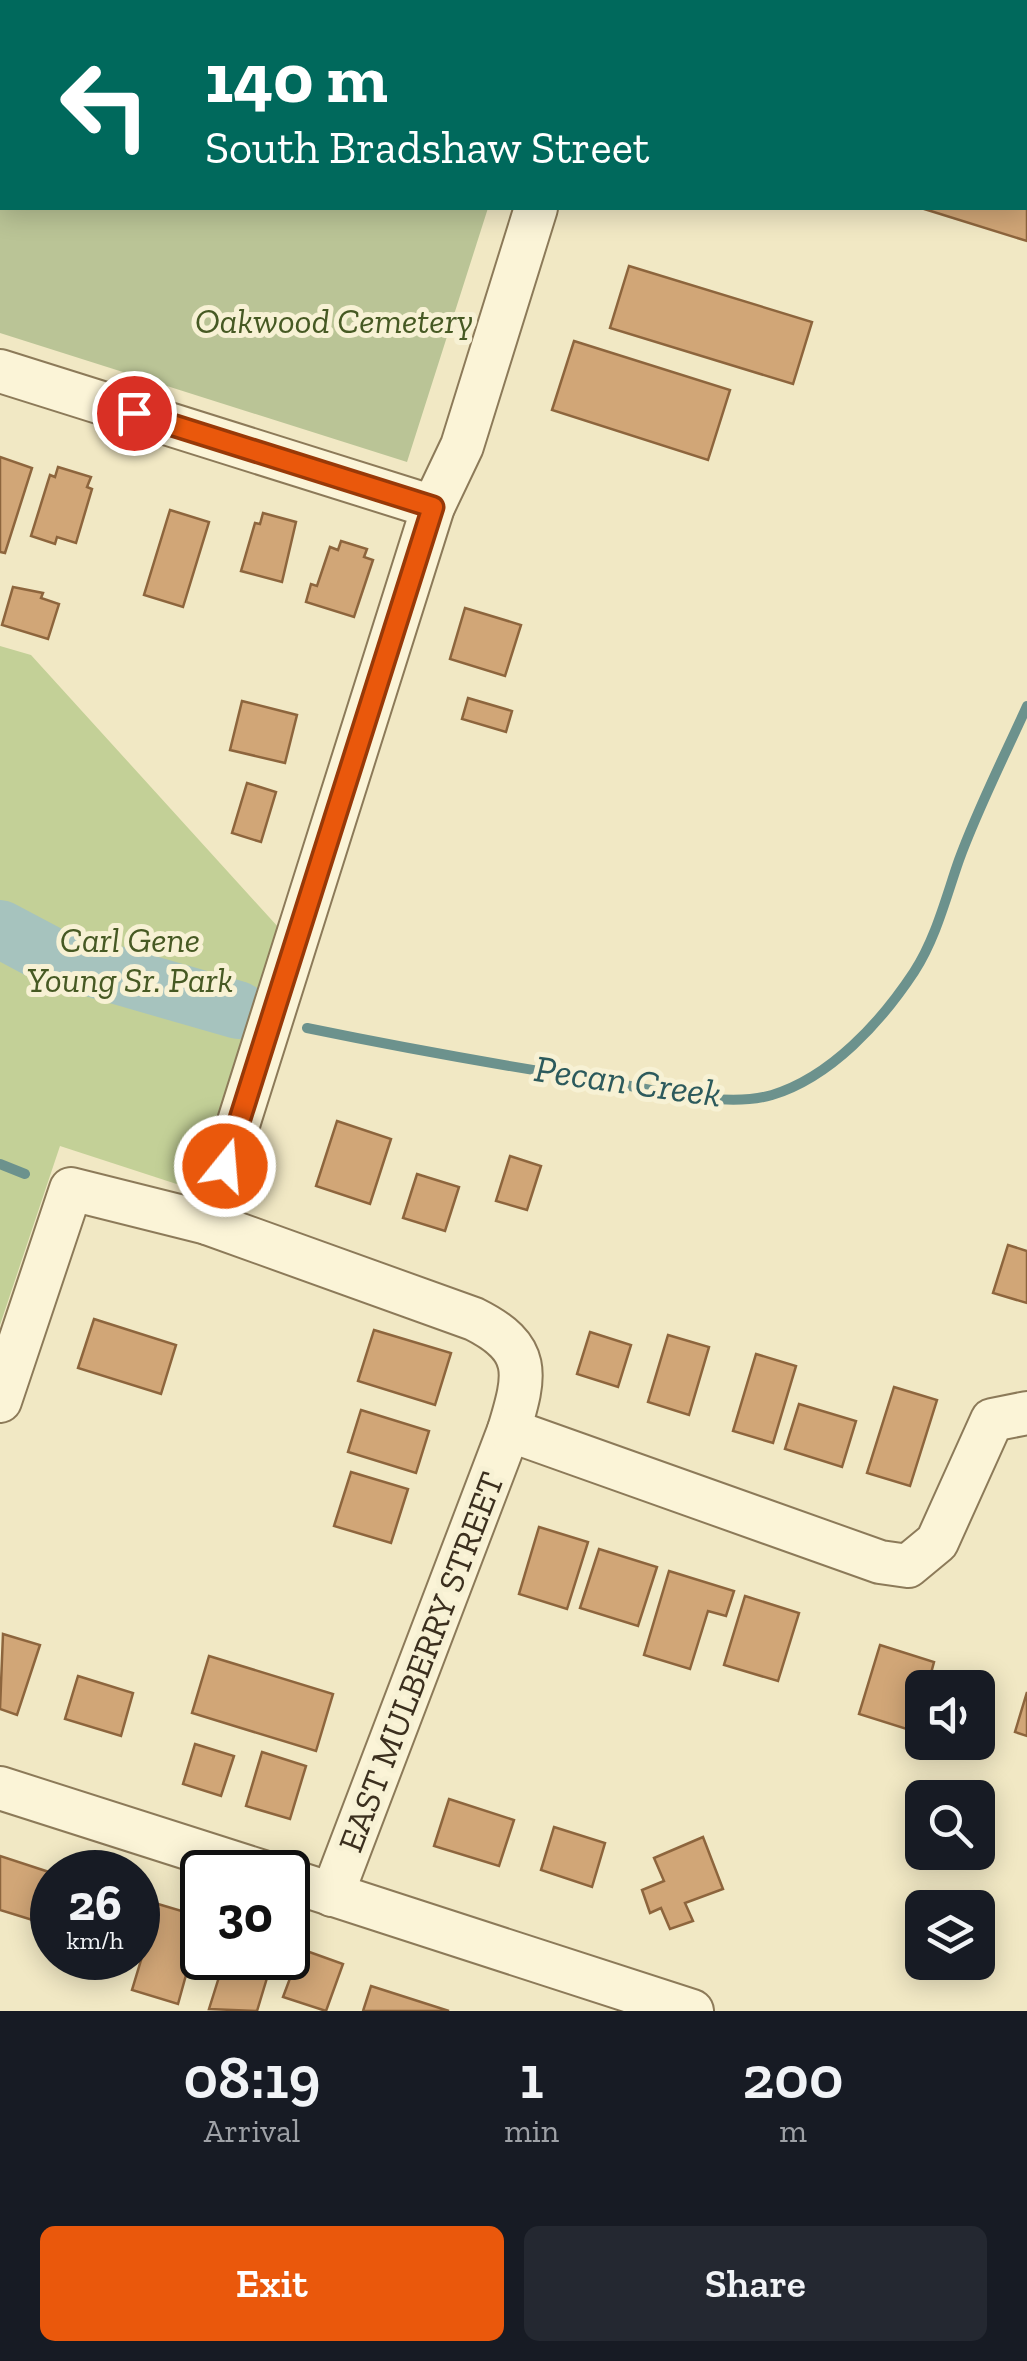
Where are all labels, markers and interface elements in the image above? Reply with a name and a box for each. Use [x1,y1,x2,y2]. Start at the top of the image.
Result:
text: 140 m [205,36,388,120]
icon: left [40,40,170,170]
text: South Bradshaw Street [205,121,650,175]
park label: Oakwood Cemetery [195,300,473,342]
pin [92,371,177,456]
icon: arrive [107,386,162,441]
park label: Carl Gene Young Sr. Park [27,919,233,1001]
water label: Pecan Creek [532,1045,724,1117]
position arrow [173,1114,277,1218]
street label: EAST MULBERRY STREET [329,1466,513,1858]
map controls [905,1670,995,1980]
button: sound [905,1670,995,1760]
button: search [905,1780,995,1870]
speed limit sign: 30 [180,1850,310,1980]
text: 26 [68,1873,122,1933]
button: layers [905,1890,995,1980]
text: km/h [66,1925,124,1955]
text: 08:19 [184,2041,321,2113]
text: 1 [520,2041,544,2113]
text: 200 [743,2041,843,2113]
text: Arrival [204,2112,300,2150]
text: min [504,2112,559,2150]
text: m [779,2112,807,2150]
button: Exit [40,2226,504,2341]
button: Share [524,2226,987,2341]

